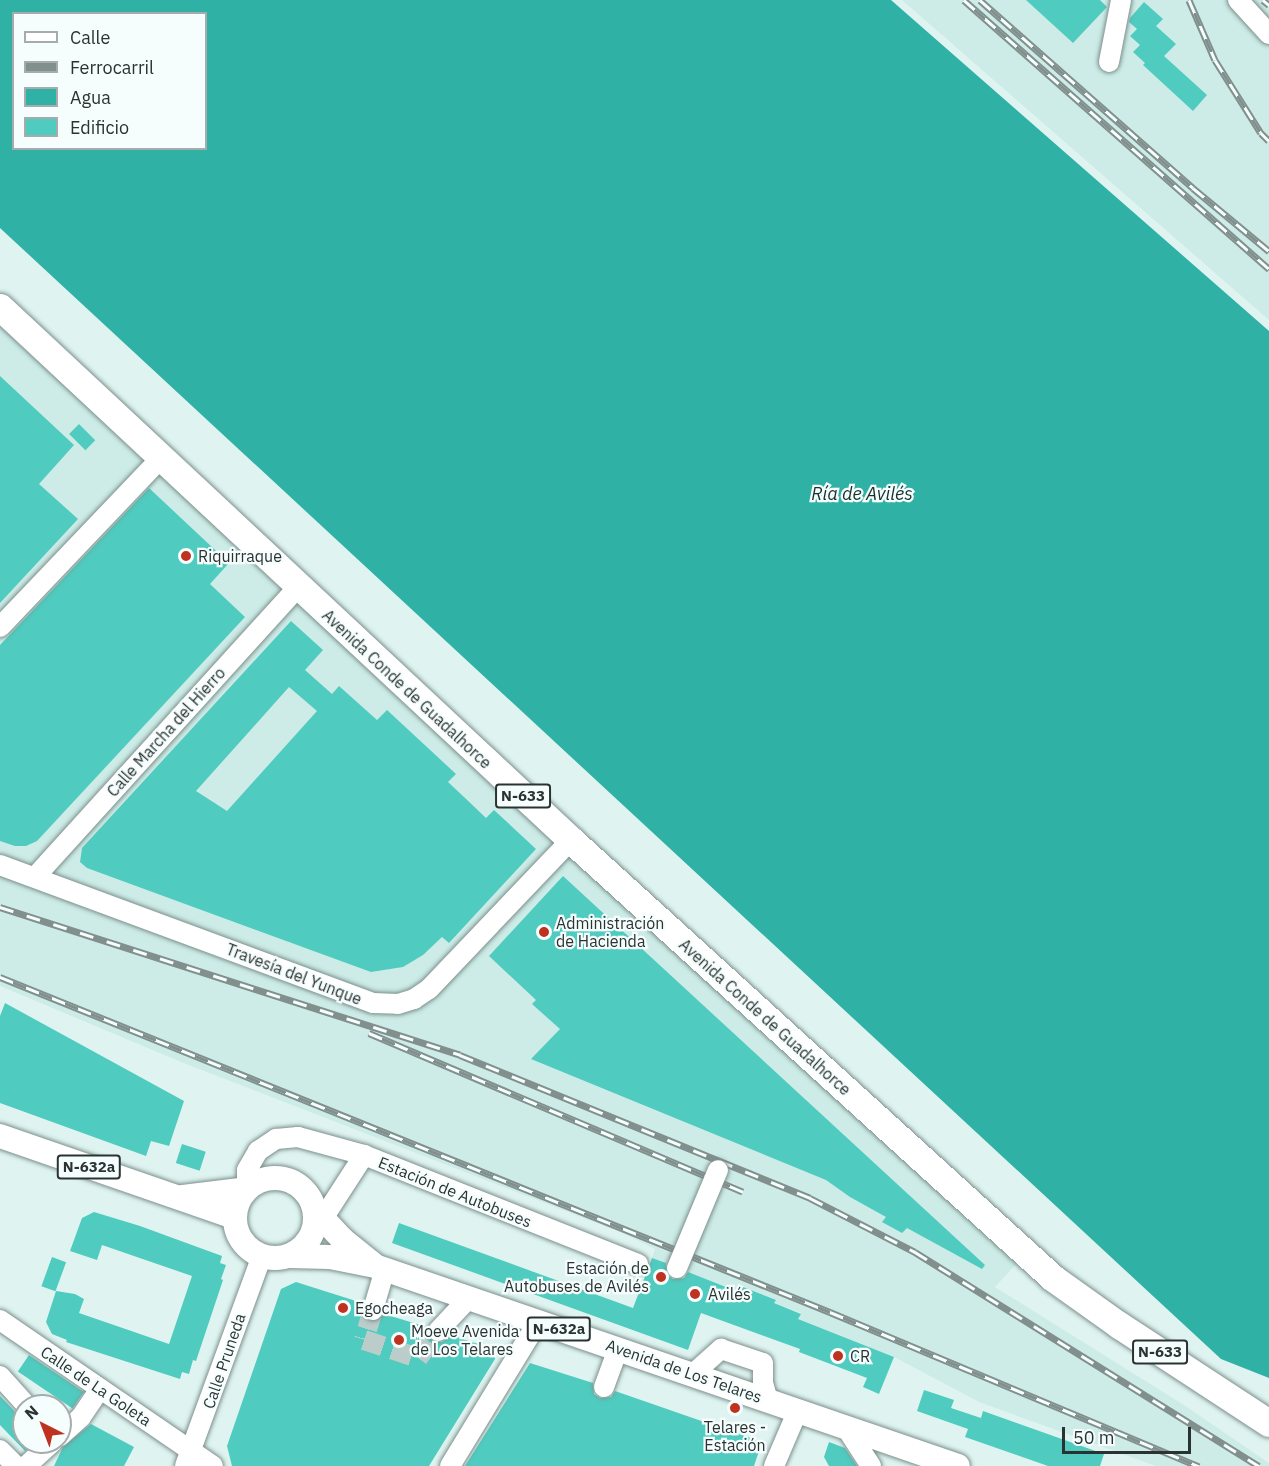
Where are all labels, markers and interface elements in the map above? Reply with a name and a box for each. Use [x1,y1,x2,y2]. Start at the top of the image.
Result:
legend [12,12,207,150]
text: Calle [70,26,110,49]
text: Ferrocarril [70,56,154,79]
text: Agua [70,86,111,109]
text: Edificio [70,116,129,139]
water label: Ría de Avilés [811,483,913,505]
place label: Riquirraque [198,546,282,566]
marker: Riquirraque [179,549,193,563]
street label: Avenida Conde de Guadalhorce [318,605,496,773]
street label: Calle Marcha del Hierro [103,663,229,801]
road number: N-633 [494,784,552,808]
place label: Administración de Hacienda [556,913,664,951]
marker: Administración de Hacienda [537,925,551,939]
street label: Avenida Conde de Guadalhorce [675,935,855,1099]
street label: Travesía del Yunque [223,939,365,1009]
street label: Estación de Autobuses [376,1152,534,1232]
road number: N-632a [56,1155,122,1179]
place label: Estación de Autobuses de Avilés [504,1258,649,1296]
marker: Estación de Autobuses de Avilés [654,1270,668,1284]
place label: Avilés [708,1284,751,1304]
marker: Avilés [686,1285,704,1303]
place label: Egocheaga [355,1298,433,1318]
marker: Egocheaga [336,1301,350,1315]
street label: Calle Pruneda [199,1311,249,1411]
road number: N-632a [526,1317,592,1341]
place label: Moeve Avenida de Los Telares [411,1321,519,1359]
marker: Moeve Avenida de Los Telares [392,1333,406,1347]
street label: Avenida de Los Telares [604,1335,764,1407]
road number: N-633 [1132,1340,1188,1364]
street label: Calle de La Goleta [37,1342,155,1430]
place label: CR [850,1346,870,1366]
marker: CR [831,1349,845,1363]
north arrow [12,1394,72,1454]
text: N [20,1401,42,1423]
marker: Telares - Estación [728,1401,742,1415]
scale bar [1065,1415,1194,1453]
place label: Telares - Estación [704,1417,766,1455]
text: 50 m [1073,1426,1115,1449]

